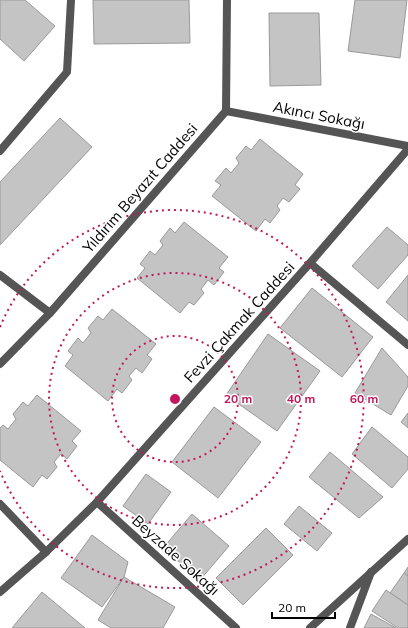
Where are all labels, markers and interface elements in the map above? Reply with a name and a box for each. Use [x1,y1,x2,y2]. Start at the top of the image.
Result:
street label: Akıncı Sokağı [271,97,367,133]
street label: Yıldırım Beyazıt Caddesi [78,119,201,257]
street label: Fevzi Çakmak Caddesi [180,258,298,386]
text: 20 m [224,391,252,406]
text: 40 m [287,391,315,406]
text: 60 m [350,391,378,406]
centre of rings [168,392,182,406]
street label: Beyzade Sokağı [128,511,224,599]
scale bar [272,594,335,620]
text: 20 m [278,600,306,615]

